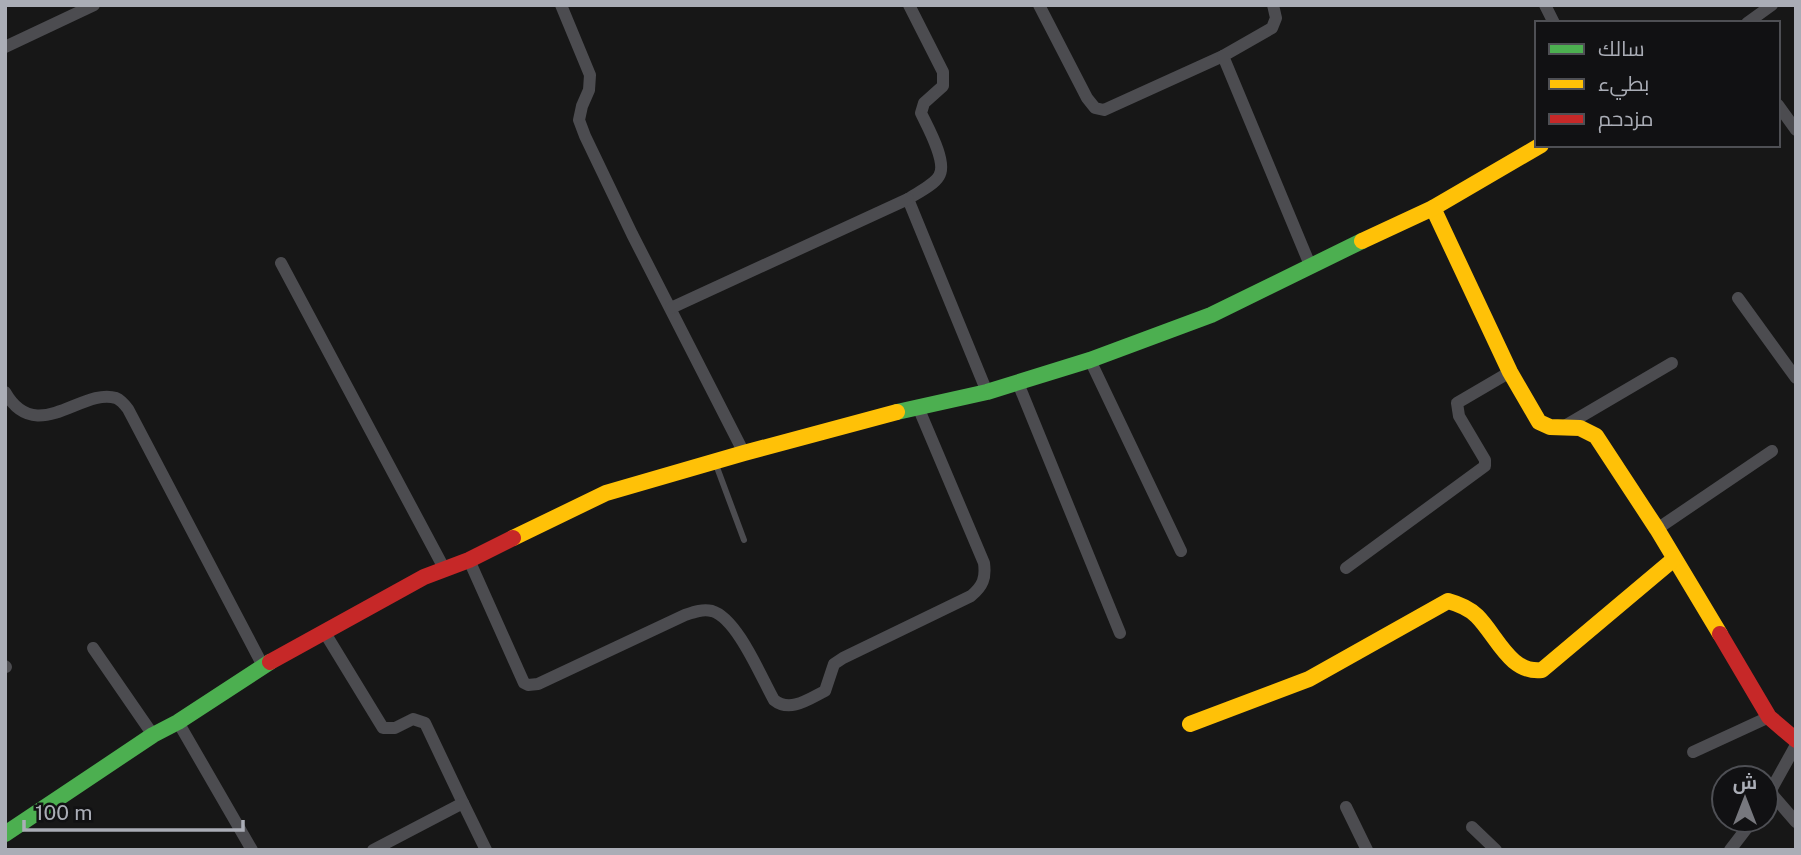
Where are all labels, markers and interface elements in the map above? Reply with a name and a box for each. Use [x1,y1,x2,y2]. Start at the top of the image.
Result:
legend [1535,21,1780,147]
text: سالك [1598,36,1645,61]
text: بطيء [1598,71,1649,100]
text: مزدحم [1598,106,1653,133]
north arrow [1710,764,1780,834]
text: ش [1733,771,1757,794]
scale bar [24,788,243,832]
text: 100 m [35,800,92,825]

